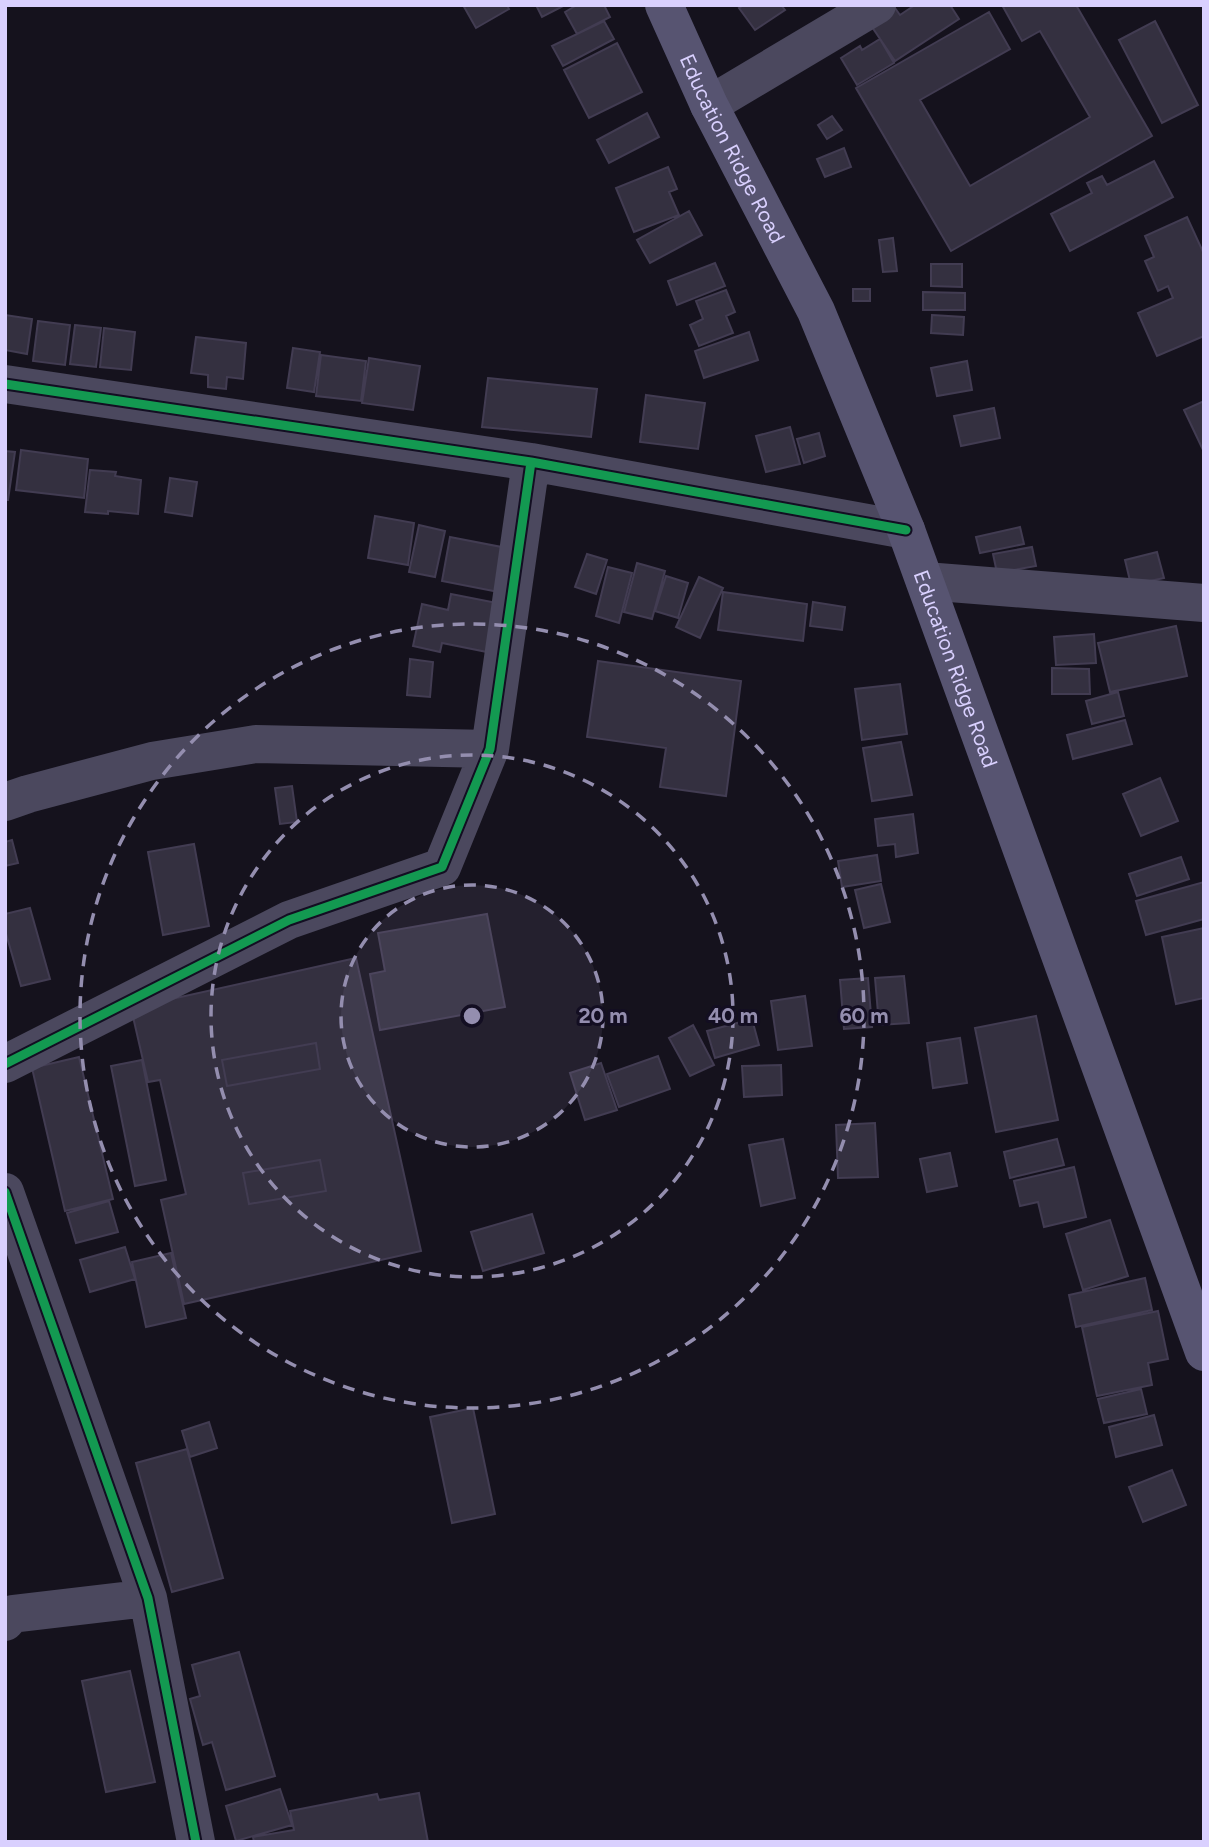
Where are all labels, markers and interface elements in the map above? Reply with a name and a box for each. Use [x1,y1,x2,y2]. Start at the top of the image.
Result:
street label: Education Ridge Road [675,50,791,247]
street label: Education Ridge Road [909,566,1003,771]
text: 20 m [578,1003,628,1028]
text: 40 m [708,1003,758,1028]
text: 60 m [839,1003,889,1028]
centre of rings [460,1004,484,1028]

